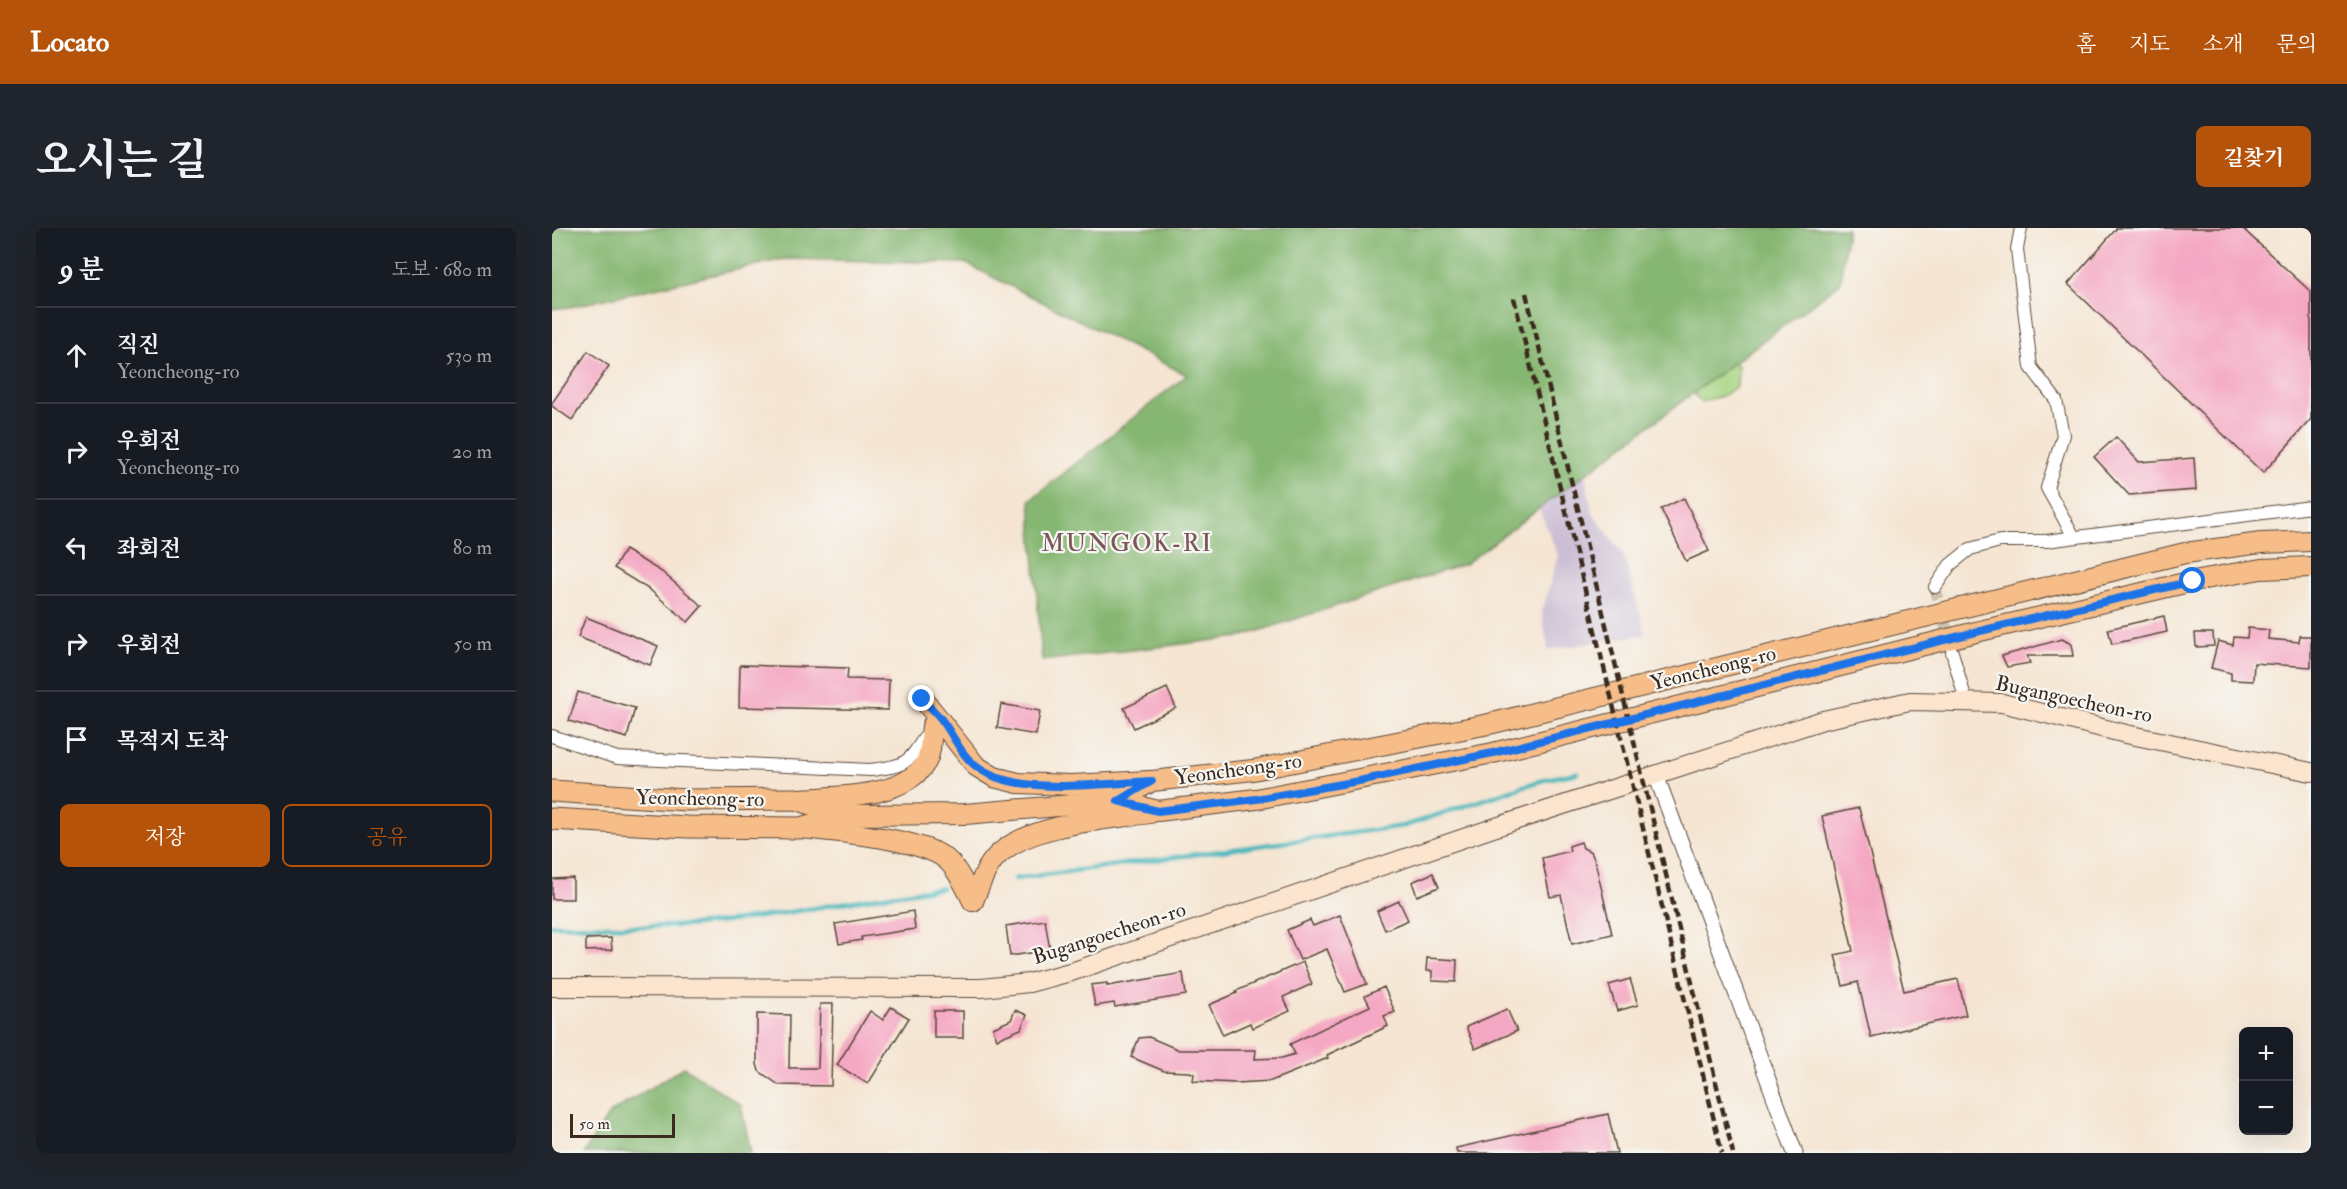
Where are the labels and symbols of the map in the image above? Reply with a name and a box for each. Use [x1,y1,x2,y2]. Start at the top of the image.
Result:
district label: MUNGOK-RI [1041,528,1213,559]
route start [2179,567,2205,593]
street label: Yeoncheong-ro [1648,640,1779,697]
street label: Bugangoecheon-ro [1993,670,2155,729]
route end [908,685,934,711]
street label: Yeoncheong-ro [1173,747,1304,792]
street label: Yeoncheong-ro [636,784,764,813]
street label: Bugangoecheon-ro [1029,896,1189,971]
scale bar [570,1111,675,1138]

